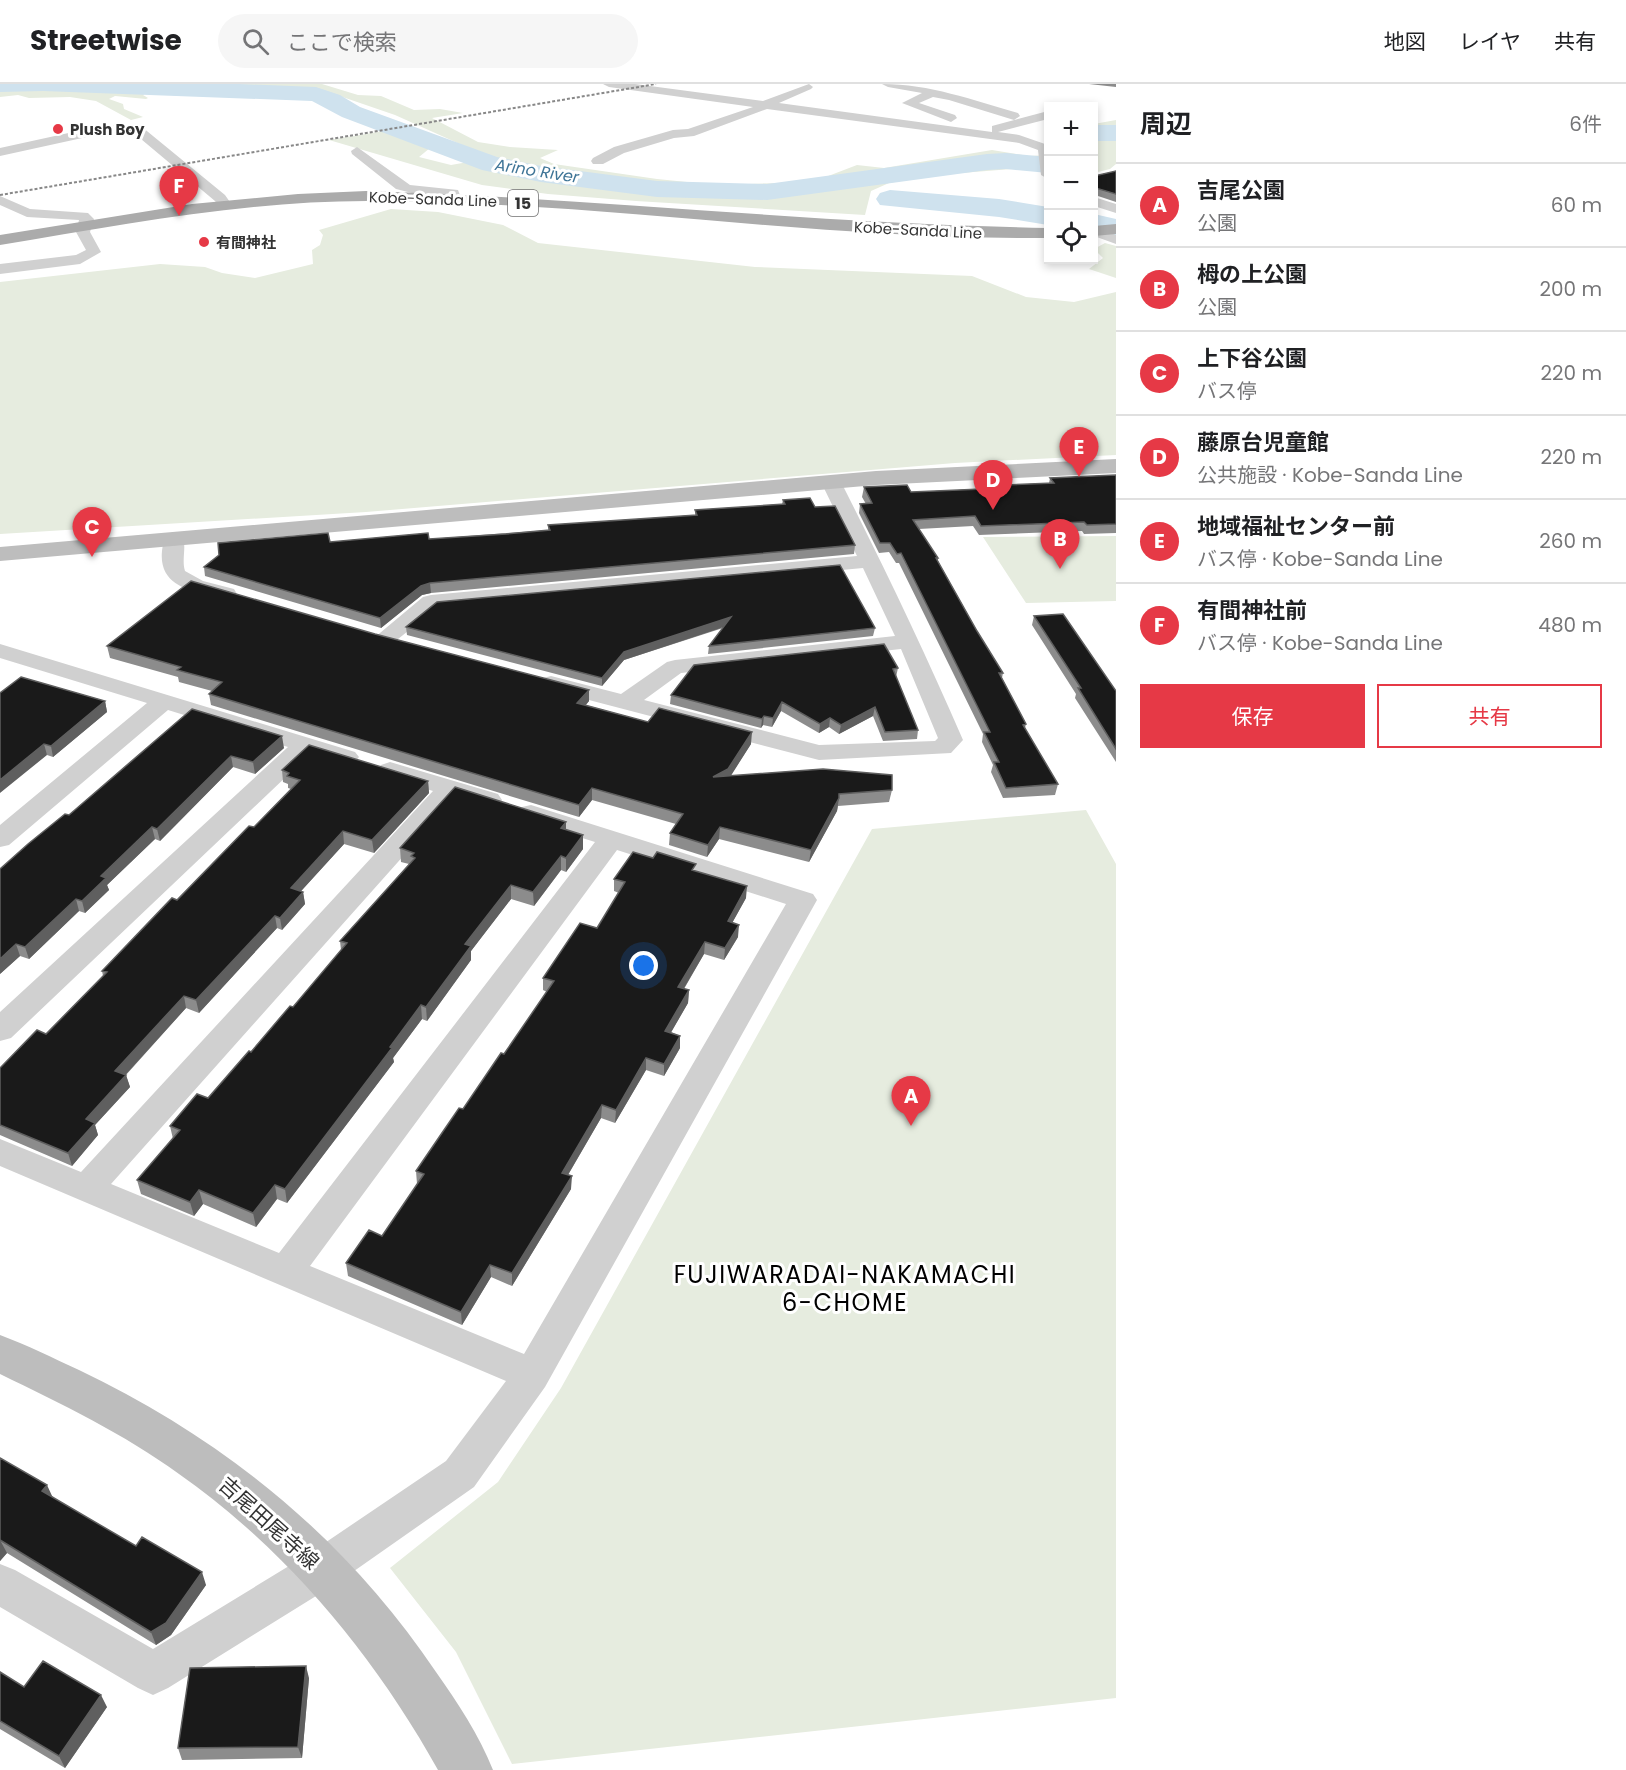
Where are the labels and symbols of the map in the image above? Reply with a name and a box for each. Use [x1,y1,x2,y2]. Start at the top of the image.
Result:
place label: Plush Boy [70,119,145,140]
marker: Plush Boy [51,122,65,136]
water label: Arino River [492,153,582,189]
pin: F [160,166,198,216]
street label: Kobe-Sanda Line [369,186,497,212]
road number: 15 [508,190,538,216]
street label: Kobe-Sanda Line [853,216,983,244]
place label: 有間神社 [216,232,276,253]
marker: 有間神社 [197,235,211,249]
pin: E [1060,428,1098,477]
pin: D [974,460,1012,510]
pin: C [72,508,112,557]
pin: B [1040,520,1080,569]
your location [629,951,658,980]
pin: A [892,1076,930,1126]
district label: FUJIWARADAI-NAKAMACHI 6-CHOME [674,1258,1016,1319]
street label: 吉尾田尾寺線 [212,1470,326,1576]

